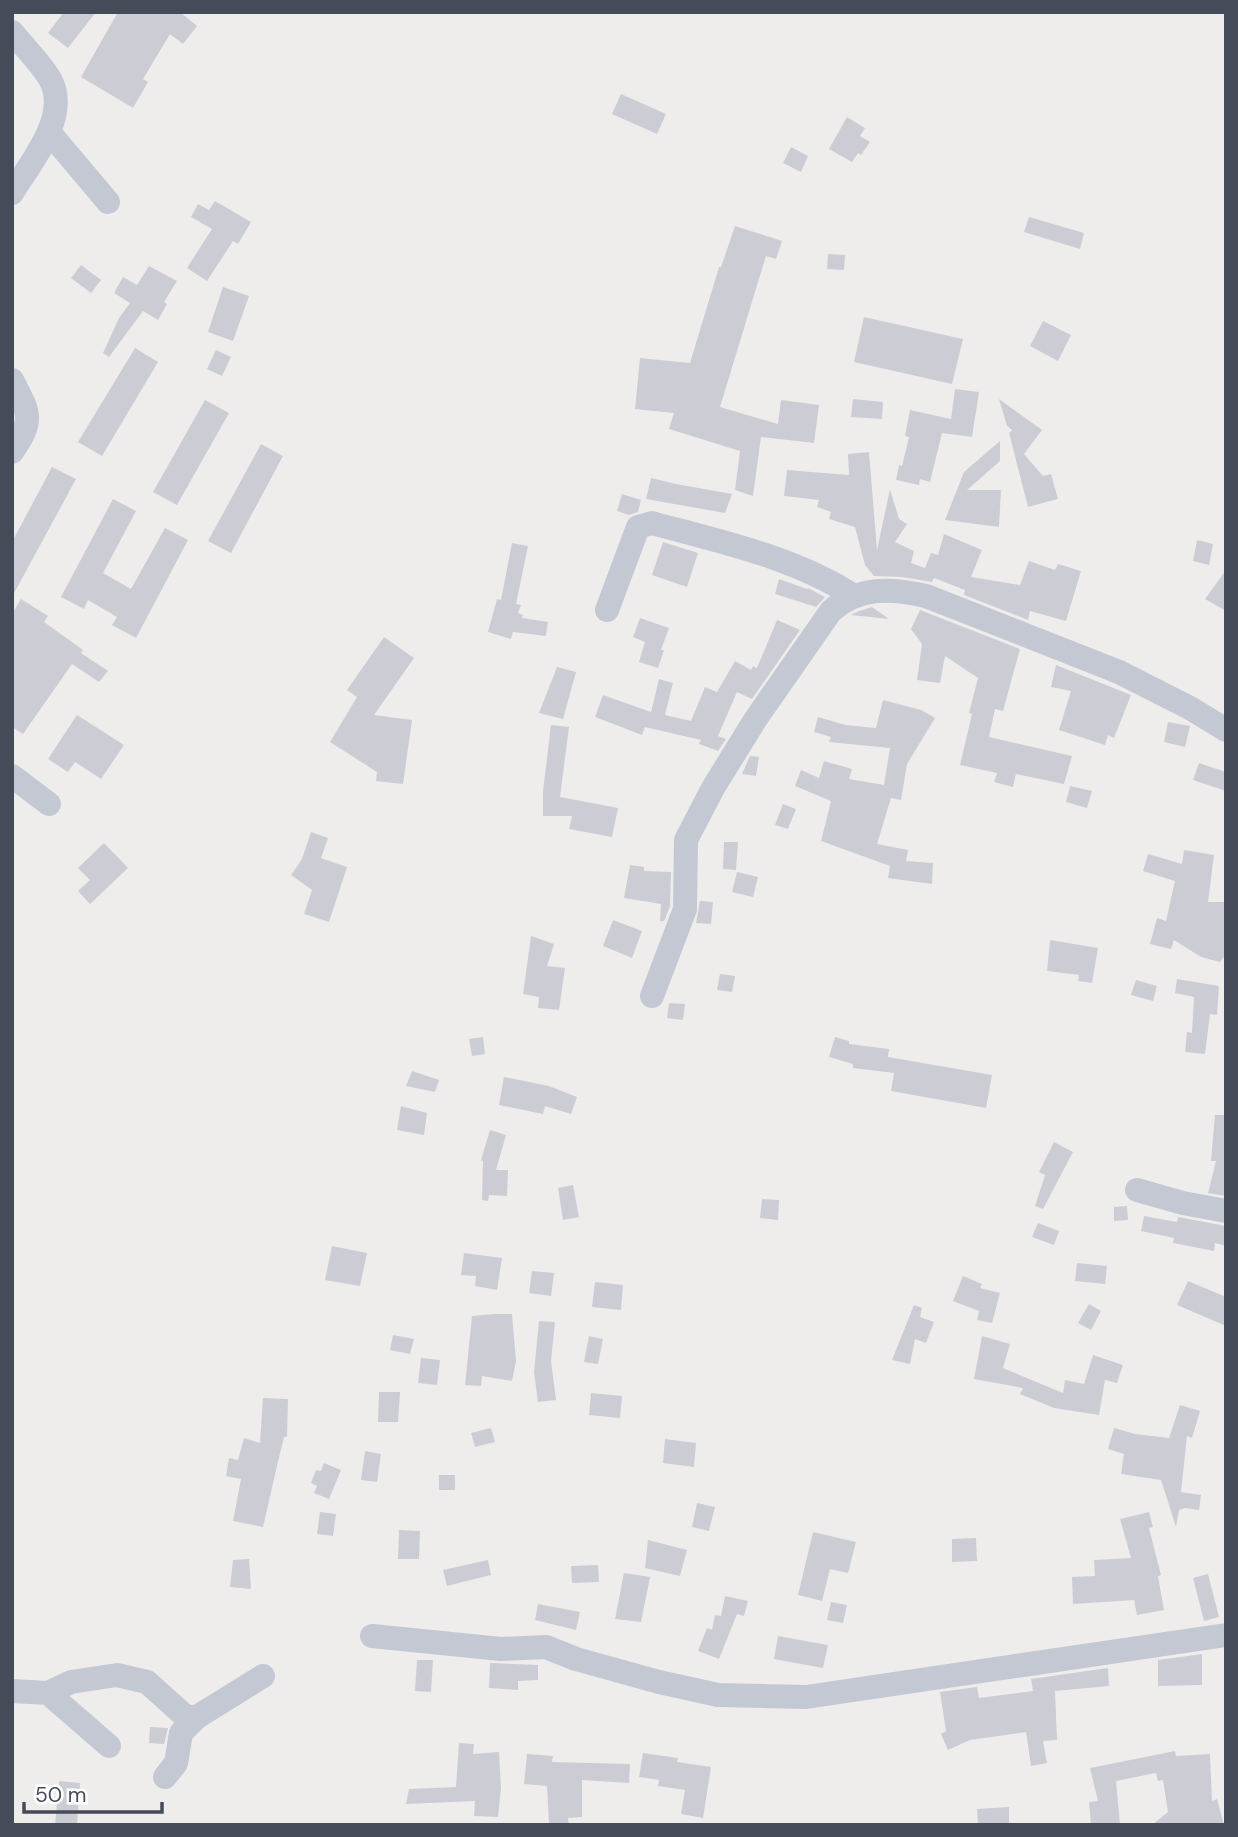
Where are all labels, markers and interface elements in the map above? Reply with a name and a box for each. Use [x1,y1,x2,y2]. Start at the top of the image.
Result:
scale bar [24,1770,163,1814]
text: 50 m [35,1781,86,1809]

